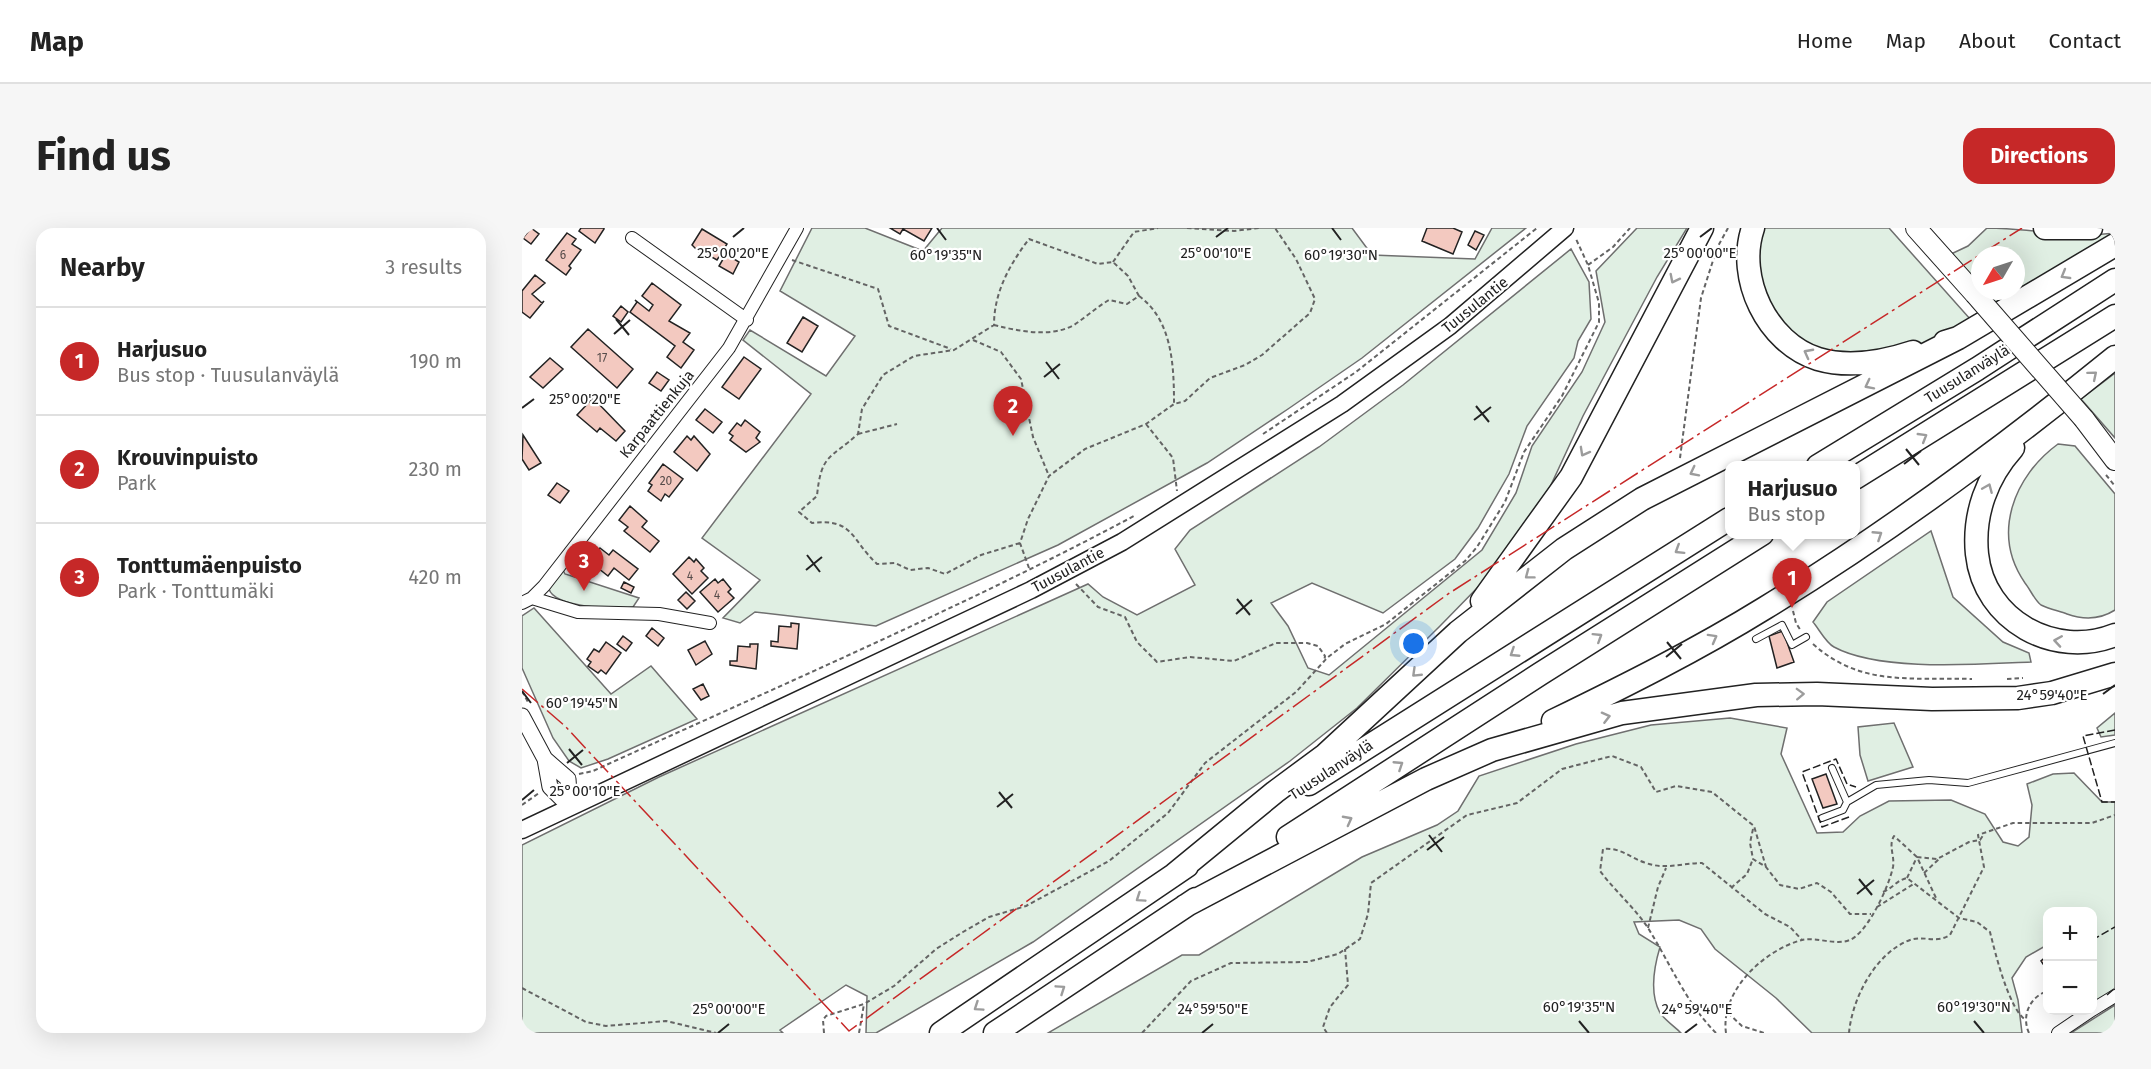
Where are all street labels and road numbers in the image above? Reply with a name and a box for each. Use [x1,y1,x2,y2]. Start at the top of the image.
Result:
street label: Tuusulantie [1438,273,1512,337]
street label: Tuusulanväylä [1921,341,2013,407]
street label: Karpaattienkuja [616,366,698,462]
street label: Tuusulantie [1029,543,1107,597]
street label: Tuusulanväylä [1286,736,1376,804]

